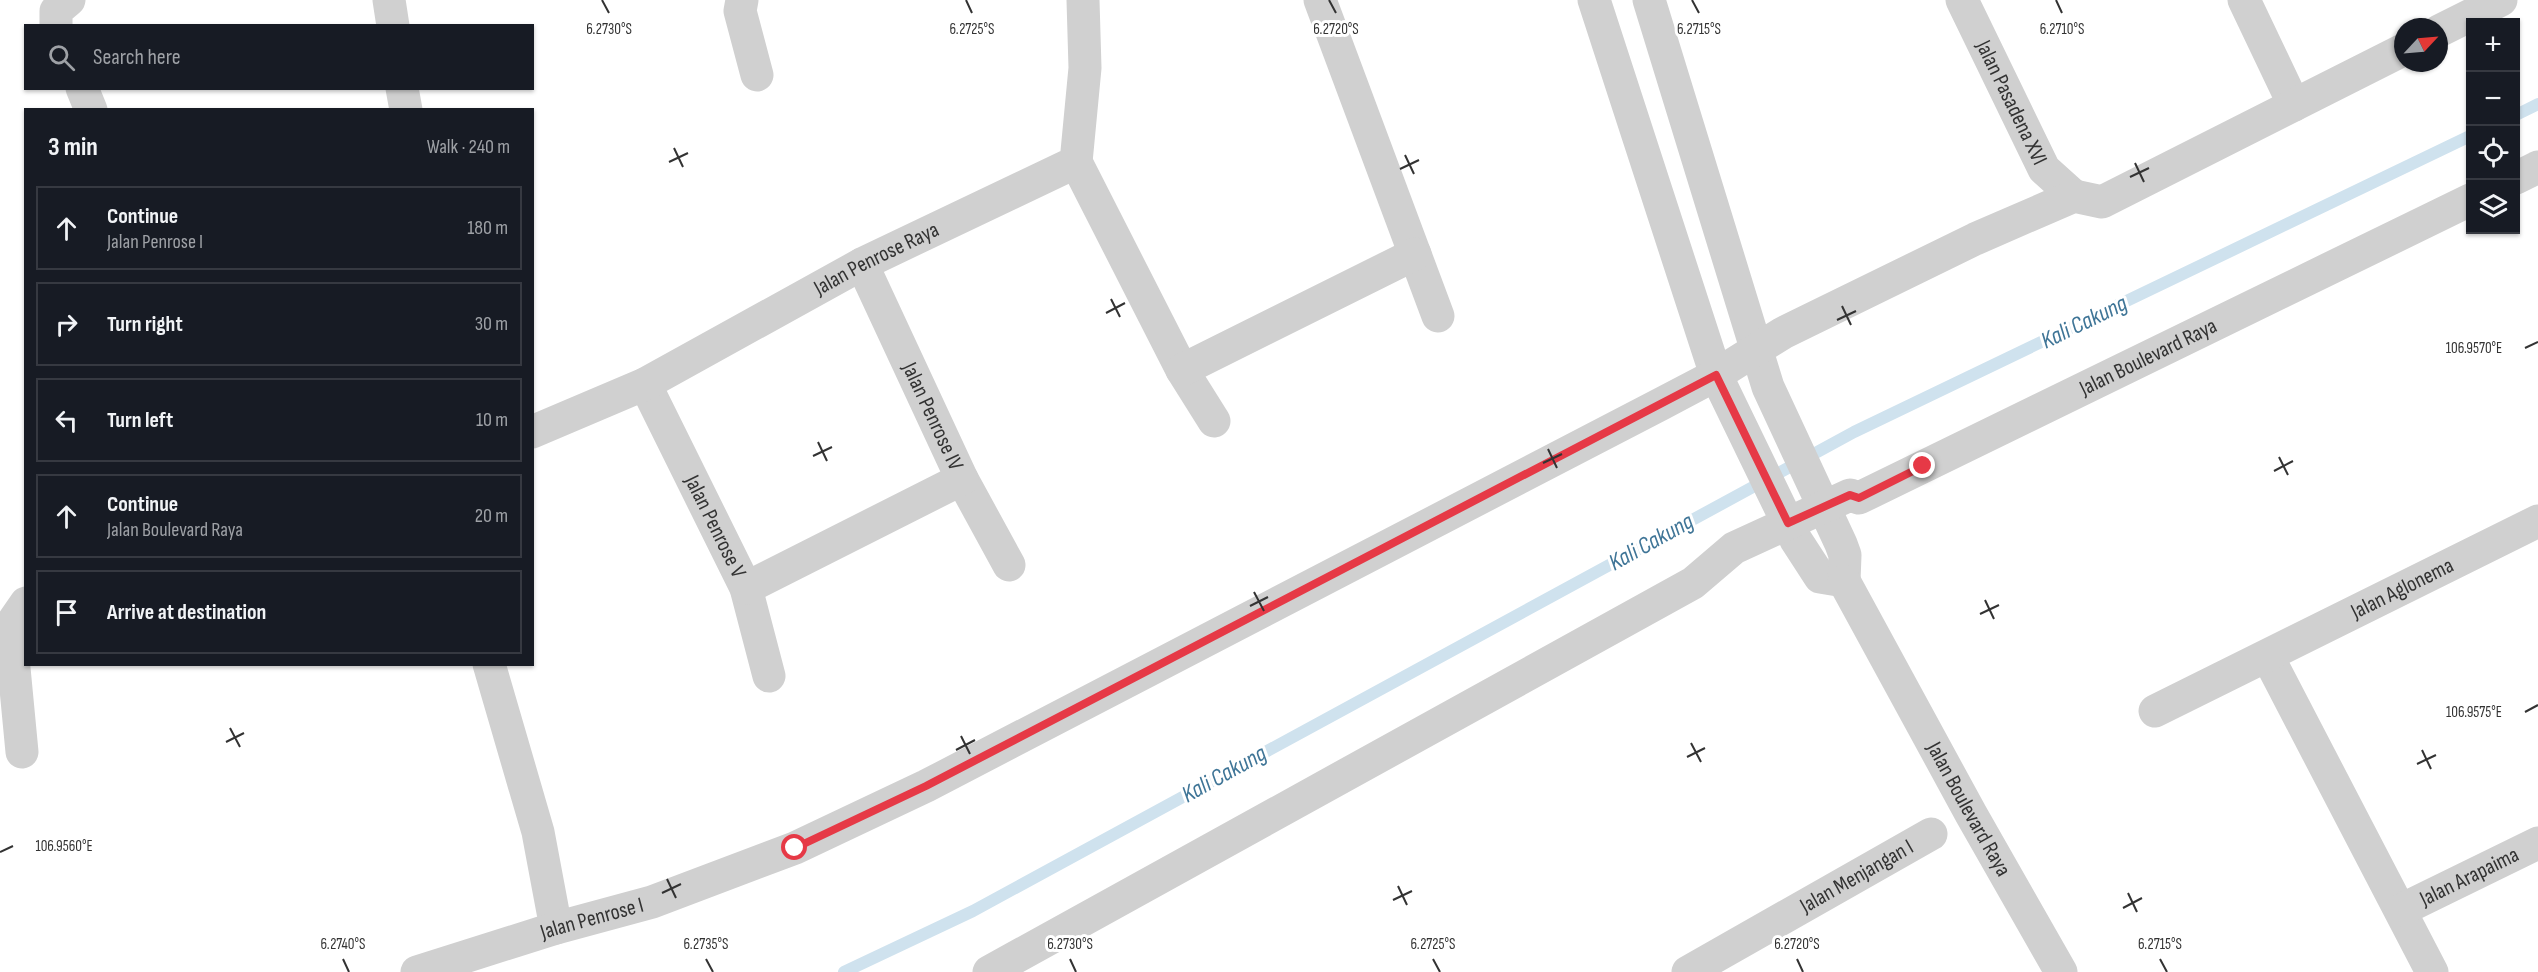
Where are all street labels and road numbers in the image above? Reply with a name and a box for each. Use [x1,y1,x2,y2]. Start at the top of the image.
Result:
street label: Jalan Pasadena XVI [1970,35,2053,169]
street label: Jalan Penrose Raya [808,216,943,302]
street label: Jalan Boulevard Raya [2074,312,2221,402]
street label: Jalan Penrose IV [896,357,970,475]
street label: Jalan Penrose V [678,470,752,582]
street label: Jalan Aglonema [2346,552,2458,626]
street label: Jalan Boulevard Raya [1920,736,2017,881]
street label: Jalan Menjangan I [1794,833,1918,920]
street label: Jalan Arapaima [2414,841,2523,913]
street label: Jalan Penrose I [536,891,647,946]

